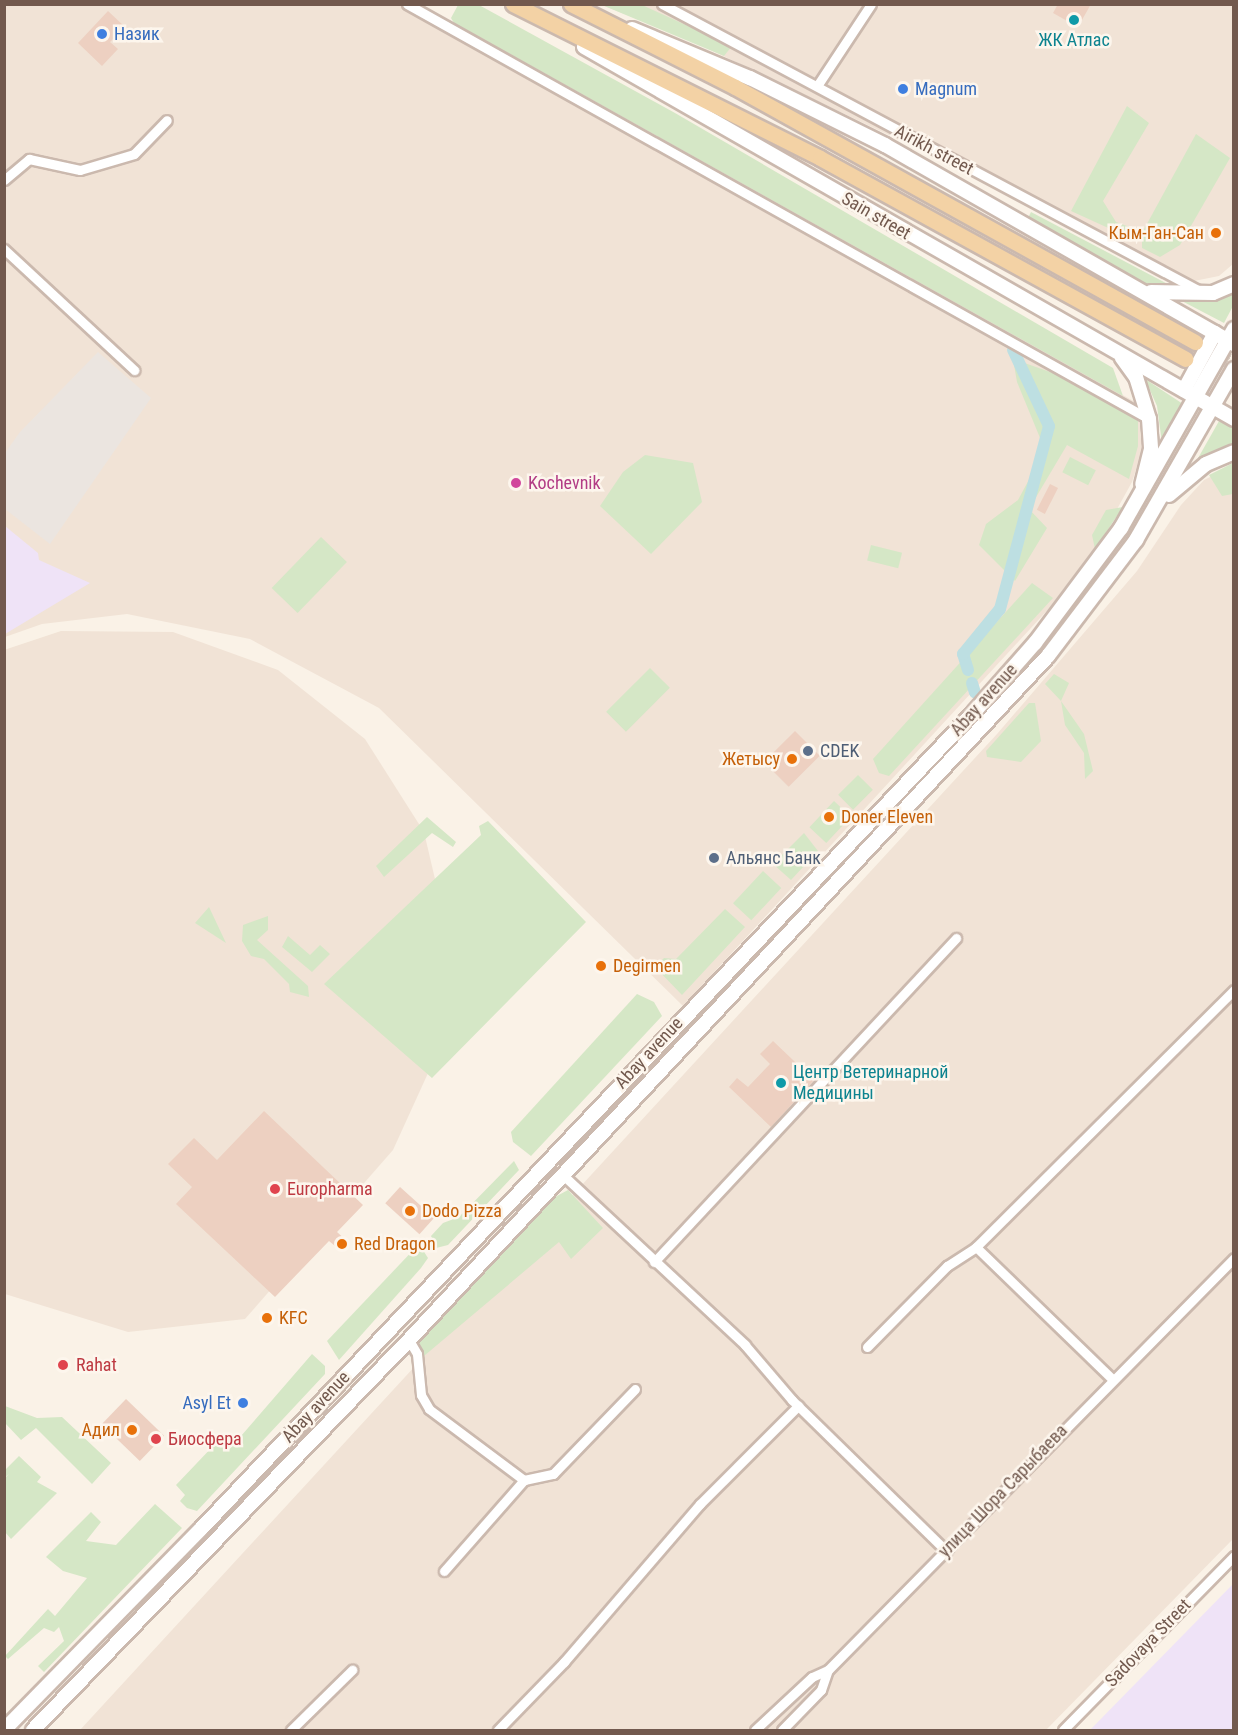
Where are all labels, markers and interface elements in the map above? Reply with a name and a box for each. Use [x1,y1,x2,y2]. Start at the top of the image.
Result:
marker: ЖК Атлас [1067,13,1081,27]
place label: Назик [114,23,160,45]
marker: Назик [95,27,109,41]
place label: ЖК Атлас [1038,29,1110,51]
place label: Magnum [915,78,977,100]
marker: Magnum [896,82,910,96]
street label: Airikh street [891,120,977,180]
street label: Sain street [838,188,914,244]
place label: Кым-Ган-Сан [1108,222,1204,244]
marker: Кым-Ган-Сан [1209,226,1223,240]
place label: Kochevnik [528,472,601,494]
marker: Kochevnik [509,476,523,490]
street label: Abay avenue [946,659,1022,741]
place label: CDEK [820,740,859,762]
marker: CDEK [801,744,815,758]
place label: Жетысу [722,748,780,770]
marker: Жетысу [785,752,799,766]
place label: Doner Eleven [841,806,933,828]
marker: Doner Eleven [822,810,836,824]
place label: Альянс Банк [726,847,821,869]
marker: Альянс Банк [707,851,721,865]
place label: Degirmen [613,955,681,977]
marker: Degirmen [594,959,608,973]
street label: Abay avenue [610,1013,688,1093]
place label: Центр Ветеринарной Медицины [793,1062,948,1104]
marker: Центр Ветеринарной Медицины [774,1076,788,1090]
place label: Europharma [287,1178,373,1200]
marker: Europharma [268,1182,282,1196]
place label: Dodo Pizza [422,1200,502,1222]
marker: Dodo Pizza [403,1204,417,1218]
place label: Red Dragon [354,1233,436,1255]
marker: Red Dragon [335,1237,349,1251]
place label: KFC [279,1307,308,1329]
marker: KFC [260,1311,274,1325]
place label: Rahat [76,1354,117,1376]
marker: Rahat [54,1356,72,1374]
street label: Abay avenue [277,1367,355,1447]
place label: Asyl Et [182,1392,231,1414]
marker: Asyl Et [236,1396,250,1410]
place label: Адил [82,1419,120,1441]
street label: улица Шора Сарыбаева [934,1420,1072,1562]
marker: Адил [125,1423,139,1437]
place label: Биосфера [168,1428,242,1450]
marker: Биосфера [149,1432,163,1446]
street label: Sadovaya Street [1101,1594,1195,1692]

